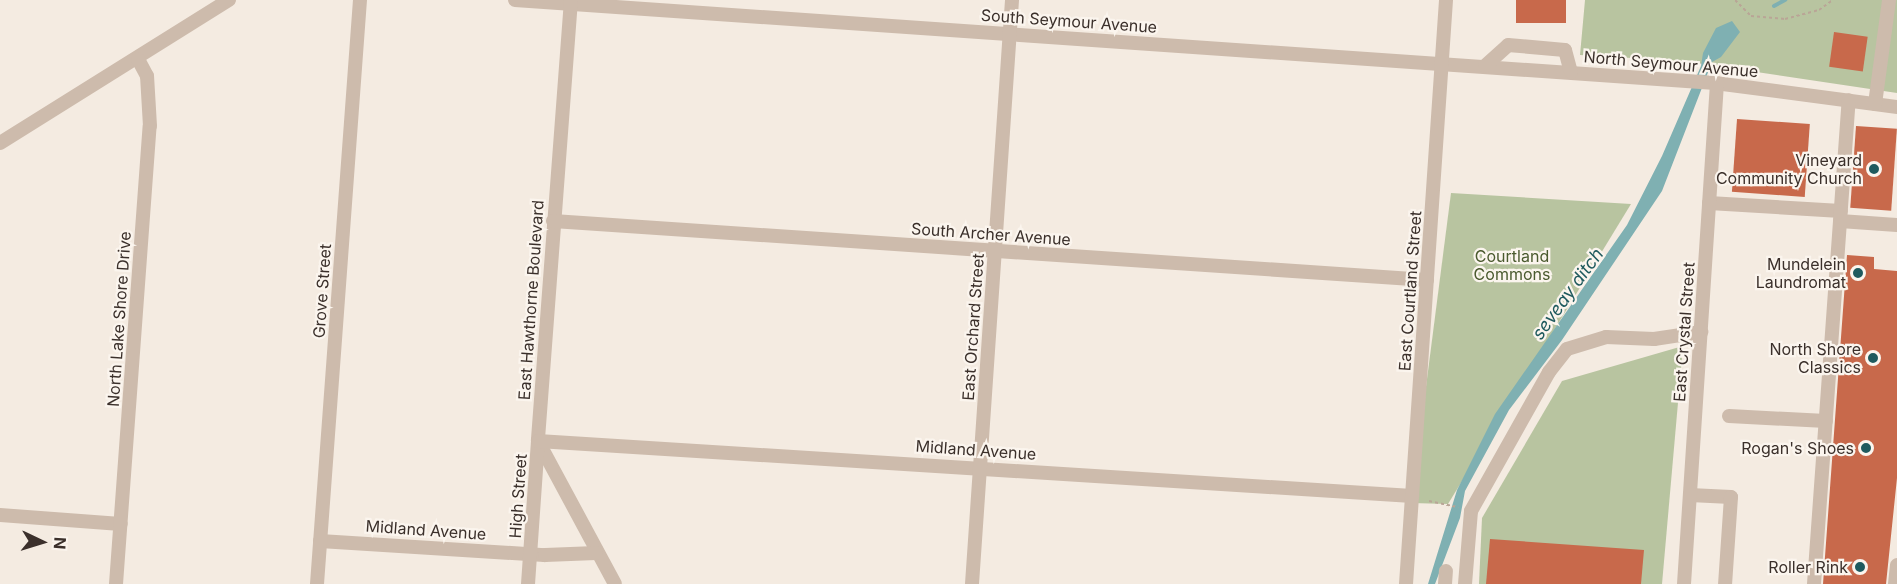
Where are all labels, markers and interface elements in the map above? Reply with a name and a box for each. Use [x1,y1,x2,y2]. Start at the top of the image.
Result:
street label: South Seymour Avenue [980,5,1158,37]
street label: North Seymour Avenue [1583,47,1759,81]
place label: Vineyard Community Church [1716,150,1862,188]
marker: Vineyard Community Church [1867,162,1881,176]
street label: East Hawthorne Boulevard [514,199,548,401]
street label: East Courtland Street [1395,210,1425,372]
street label: South Archer Avenue [911,219,1071,249]
street label: North Lake Shore Drive [103,231,135,407]
street label: Grove Street [309,243,335,339]
water label: seveay ditch [1528,244,1608,344]
park label: Courtland Commons [1474,246,1550,284]
street label: East Orchard Street [958,253,988,401]
place label: Mundelein Laundromat [1756,254,1846,292]
street label: East Crystal Street [1670,262,1698,402]
marker: Mundelein Laundromat [1851,266,1865,280]
place label: North Shore Classics [1769,339,1861,377]
marker: North Shore Classics [1866,351,1880,365]
street label: Midland Avenue [915,436,1037,464]
place label: Rogan's Shoes [1741,438,1854,458]
marker: Rogan's Shoes [1859,441,1873,455]
street label: High Street [505,453,531,539]
north arrow [12,512,72,572]
street label: Midland Avenue [365,516,487,544]
text: N [50,536,70,550]
place label: Roller Rink [1768,557,1848,577]
marker: Roller Rink [1853,560,1867,574]

